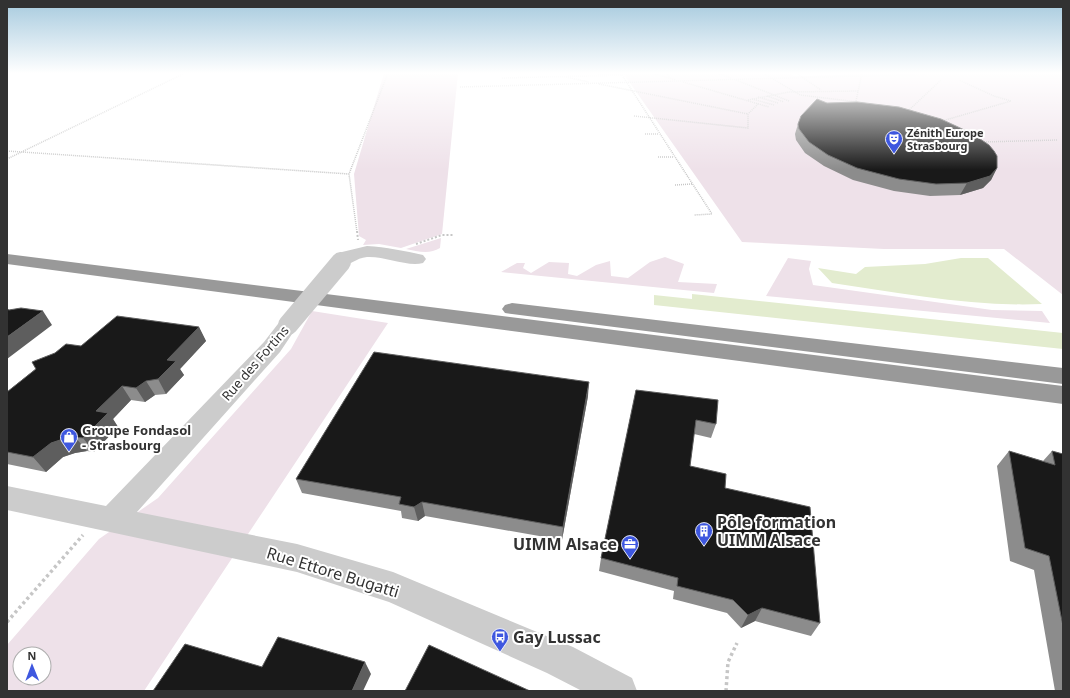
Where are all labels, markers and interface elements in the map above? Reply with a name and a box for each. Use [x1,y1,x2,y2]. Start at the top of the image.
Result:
place label: Zénith Europe Strasbourg [907,125,984,153]
theatre icon: Zénith Europe Strasbourg [884,129,904,154]
street label: Rue des Fortins [217,322,293,404]
place label: Groupe Fondasol - Strasbourg [82,421,191,454]
shop icon: Groupe Fondasol - Strasbourg [59,427,79,452]
place label: Pôle formation UIMM Alsace [717,511,836,551]
building icon: Pôle formation UIMM Alsace [694,521,714,546]
place label: UIMM Alsace [513,533,617,555]
office icon: UIMM Alsace [620,534,640,559]
street label: Rue Ettore Bugatti [264,541,402,603]
place label: Gay Lussac [513,626,601,648]
bus stop icon: Gay Lussac [490,627,510,652]
north arrow [12,646,52,686]
text: N [27,648,36,663]

